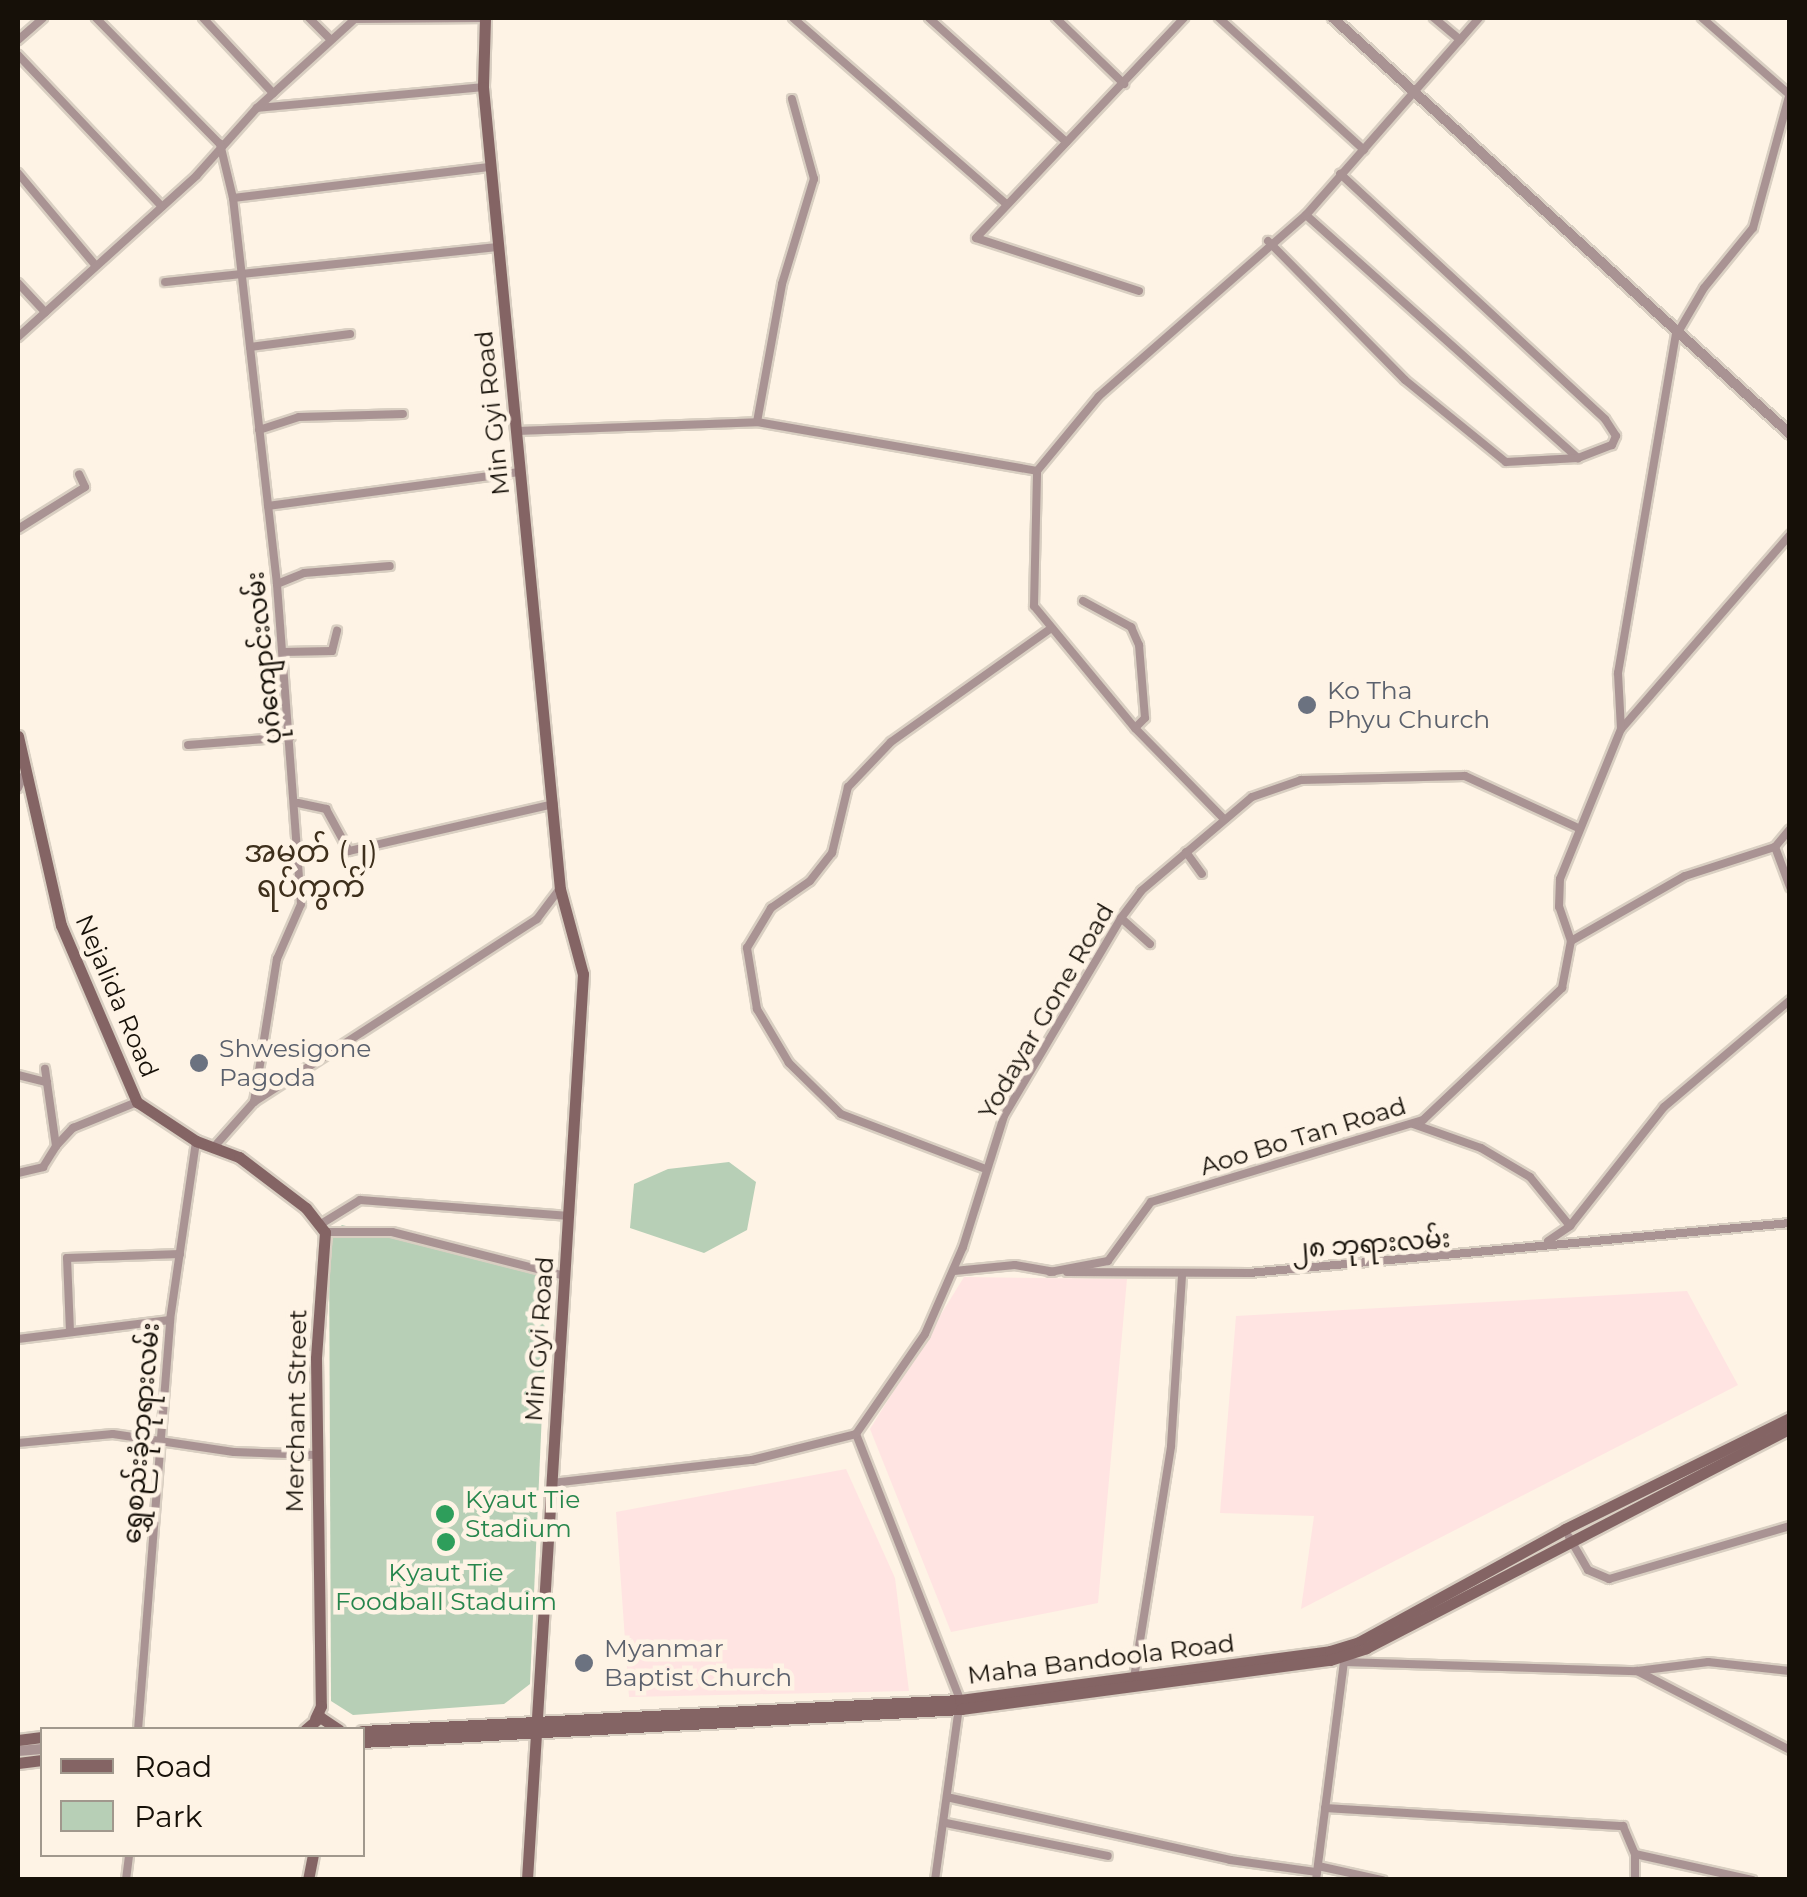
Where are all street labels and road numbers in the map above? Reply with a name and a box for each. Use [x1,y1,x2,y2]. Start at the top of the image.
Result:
street label: Min Gyi Road [468,329,516,497]
street label: ပုဂံကျောင်းလမ်း [240,570,288,746]
street label: Yodayar Gone Road [972,898,1120,1124]
street label: Nejalida Road [69,910,165,1082]
street label: Aoo Bo Tan Road [1196,1090,1410,1182]
street label: ၂၈ ဘုရားလမ်း [1291,1223,1451,1265]
street label: Min Gyi Road [518,1255,560,1423]
street label: Merchant Street [279,1309,313,1513]
street label: ရွှေစည်းခုံဘုရားလမ်း [116,1321,166,1545]
street label: Maha Bandoola Road [966,1628,1236,1690]

